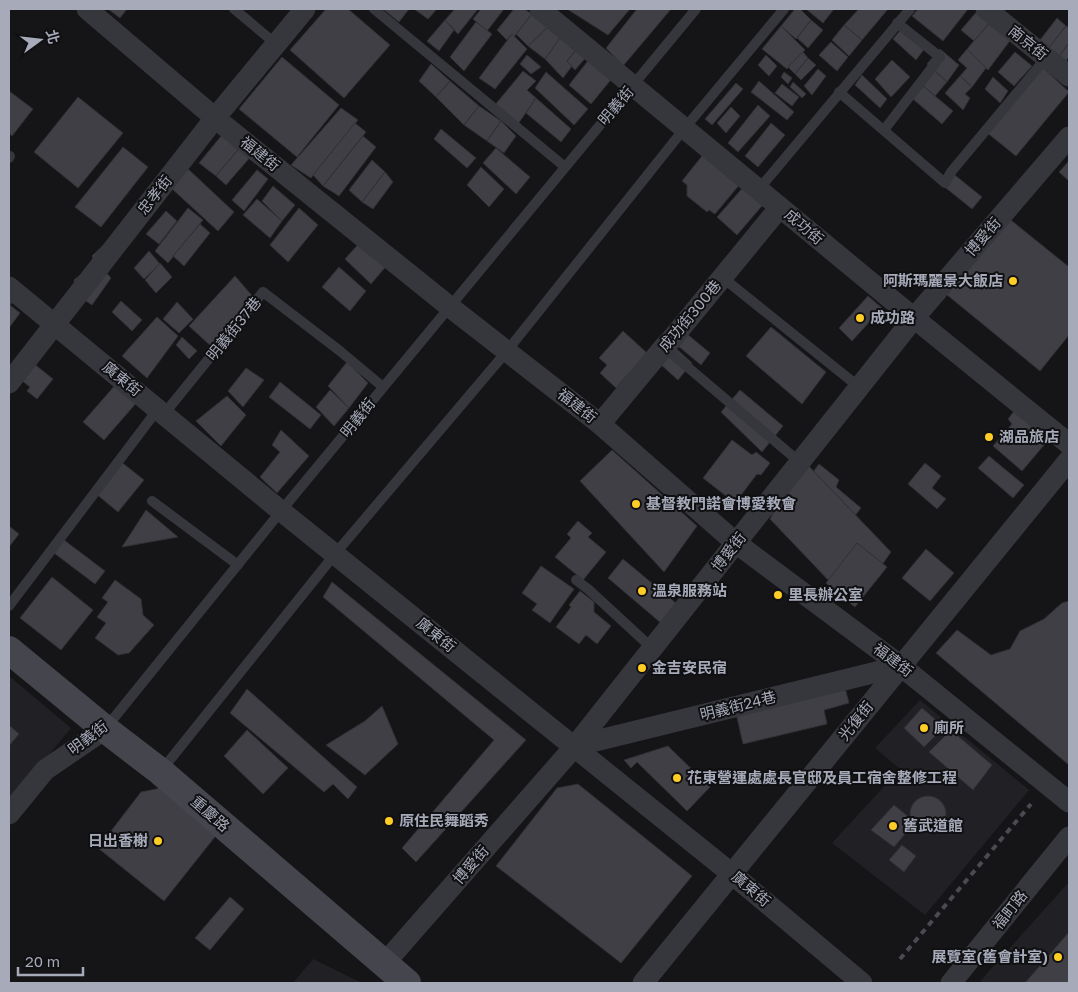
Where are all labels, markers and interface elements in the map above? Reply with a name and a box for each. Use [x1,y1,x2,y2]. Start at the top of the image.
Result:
north arrow [15,15,65,65]
street label: 南京街 [1005,21,1052,63]
text: 北 [43,28,63,45]
street label: 明義街 [594,82,637,128]
street label: 福建街 [237,132,284,174]
street label: 忠孝街 [133,171,175,218]
street label: 成功街 [782,205,828,248]
street label: 博愛街 [961,213,1004,259]
place label: 阿斯瑪麗景大飯店 [883,271,1003,289]
marker: 阿斯瑪麗景大飯店 [1007,275,1019,287]
street label: 成功街300巷 [654,276,724,355]
street label: 明義街37巷 [202,293,264,364]
place label: 成功路 [870,308,915,326]
marker: 成功路 [854,312,866,324]
street label: 廣東街 [99,357,146,399]
street label: 福建街 [554,384,601,426]
street label: 明義街 [336,394,378,441]
place label: 湖品旅店 [999,427,1059,445]
marker: 湖品旅店 [983,431,995,443]
place label: 基督教門諾會博愛教會 [646,494,796,512]
marker: 基督教門諾會博愛教會 [630,498,642,510]
street label: 博愛街 [707,528,749,575]
place label: 溫泉服務站 [652,581,727,599]
marker: 溫泉服務站 [636,585,648,597]
place label: 里長辦公室 [788,585,863,603]
marker: 里長辦公室 [772,589,784,601]
street label: 廣東街 [413,613,460,655]
street label: 福建街 [870,638,917,680]
place label: 金吉安民宿 [652,658,727,676]
marker: 金吉安民宿 [636,662,648,674]
street label: 明義街24巷 [698,687,778,723]
street label: 光復街 [834,697,876,744]
street label: 明義街 [64,716,111,758]
place label: 廁所 [934,718,964,736]
marker: 廁所 [918,722,930,734]
place label: 花東營運處處長官邸及員工宿舍整修工程 [687,768,957,786]
marker: 花東營運處處長官邸及員工宿舍整修工程 [671,772,683,784]
street label: 重慶路 [188,792,234,835]
place label: 原住民舞蹈秀 [399,811,489,829]
marker: 原住民舞蹈秀 [383,815,395,827]
place label: 舊武道館 [903,816,963,834]
marker: 舊武道館 [887,820,899,832]
place label: 日出香榭 [88,831,148,849]
marker: 日出香榭 [152,835,164,847]
street label: 博愛街 [449,841,492,887]
street label: 廣東街 [729,867,775,910]
street label: 福町路 [988,886,1030,933]
scale bar [18,944,82,976]
place label: 展覽室(舊會計室) [932,947,1048,965]
marker: 展覽室(舊會計室) [1052,951,1064,963]
text: 20 m [25,952,60,970]

